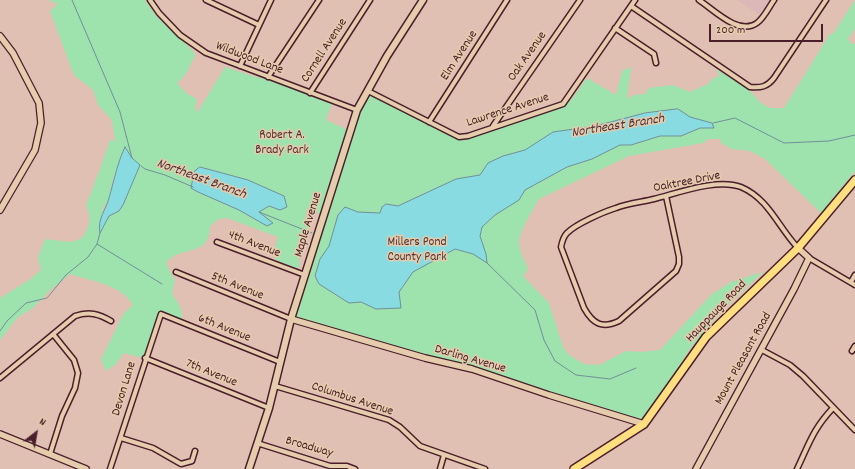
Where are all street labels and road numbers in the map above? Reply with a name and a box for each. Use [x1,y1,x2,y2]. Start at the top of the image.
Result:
street label: Cornell Avenue [298,16,352,86]
street label: Elm Avenue [438,28,482,84]
street label: Oak Avenue [505,29,551,85]
street label: Wildwood Lane [213,39,285,79]
street label: Lawrence Avenue [465,90,551,132]
street label: Oaktree Drive [652,169,722,197]
street label: Maple Avenue [292,191,326,259]
street label: 4th Avenue [226,228,282,262]
street label: 5th Avenue [208,269,266,305]
street label: Hauppauge Road [683,278,751,346]
street label: Mount Pleasant Road [712,310,776,408]
street label: 6th Avenue [195,311,253,347]
street label: Darling Avenue [433,342,507,378]
street label: 7th Avenue [183,357,239,391]
street label: Devon Lane [109,360,141,418]
street label: Columbus Avenue [309,379,395,421]
street label: Broadway [283,434,335,462]

